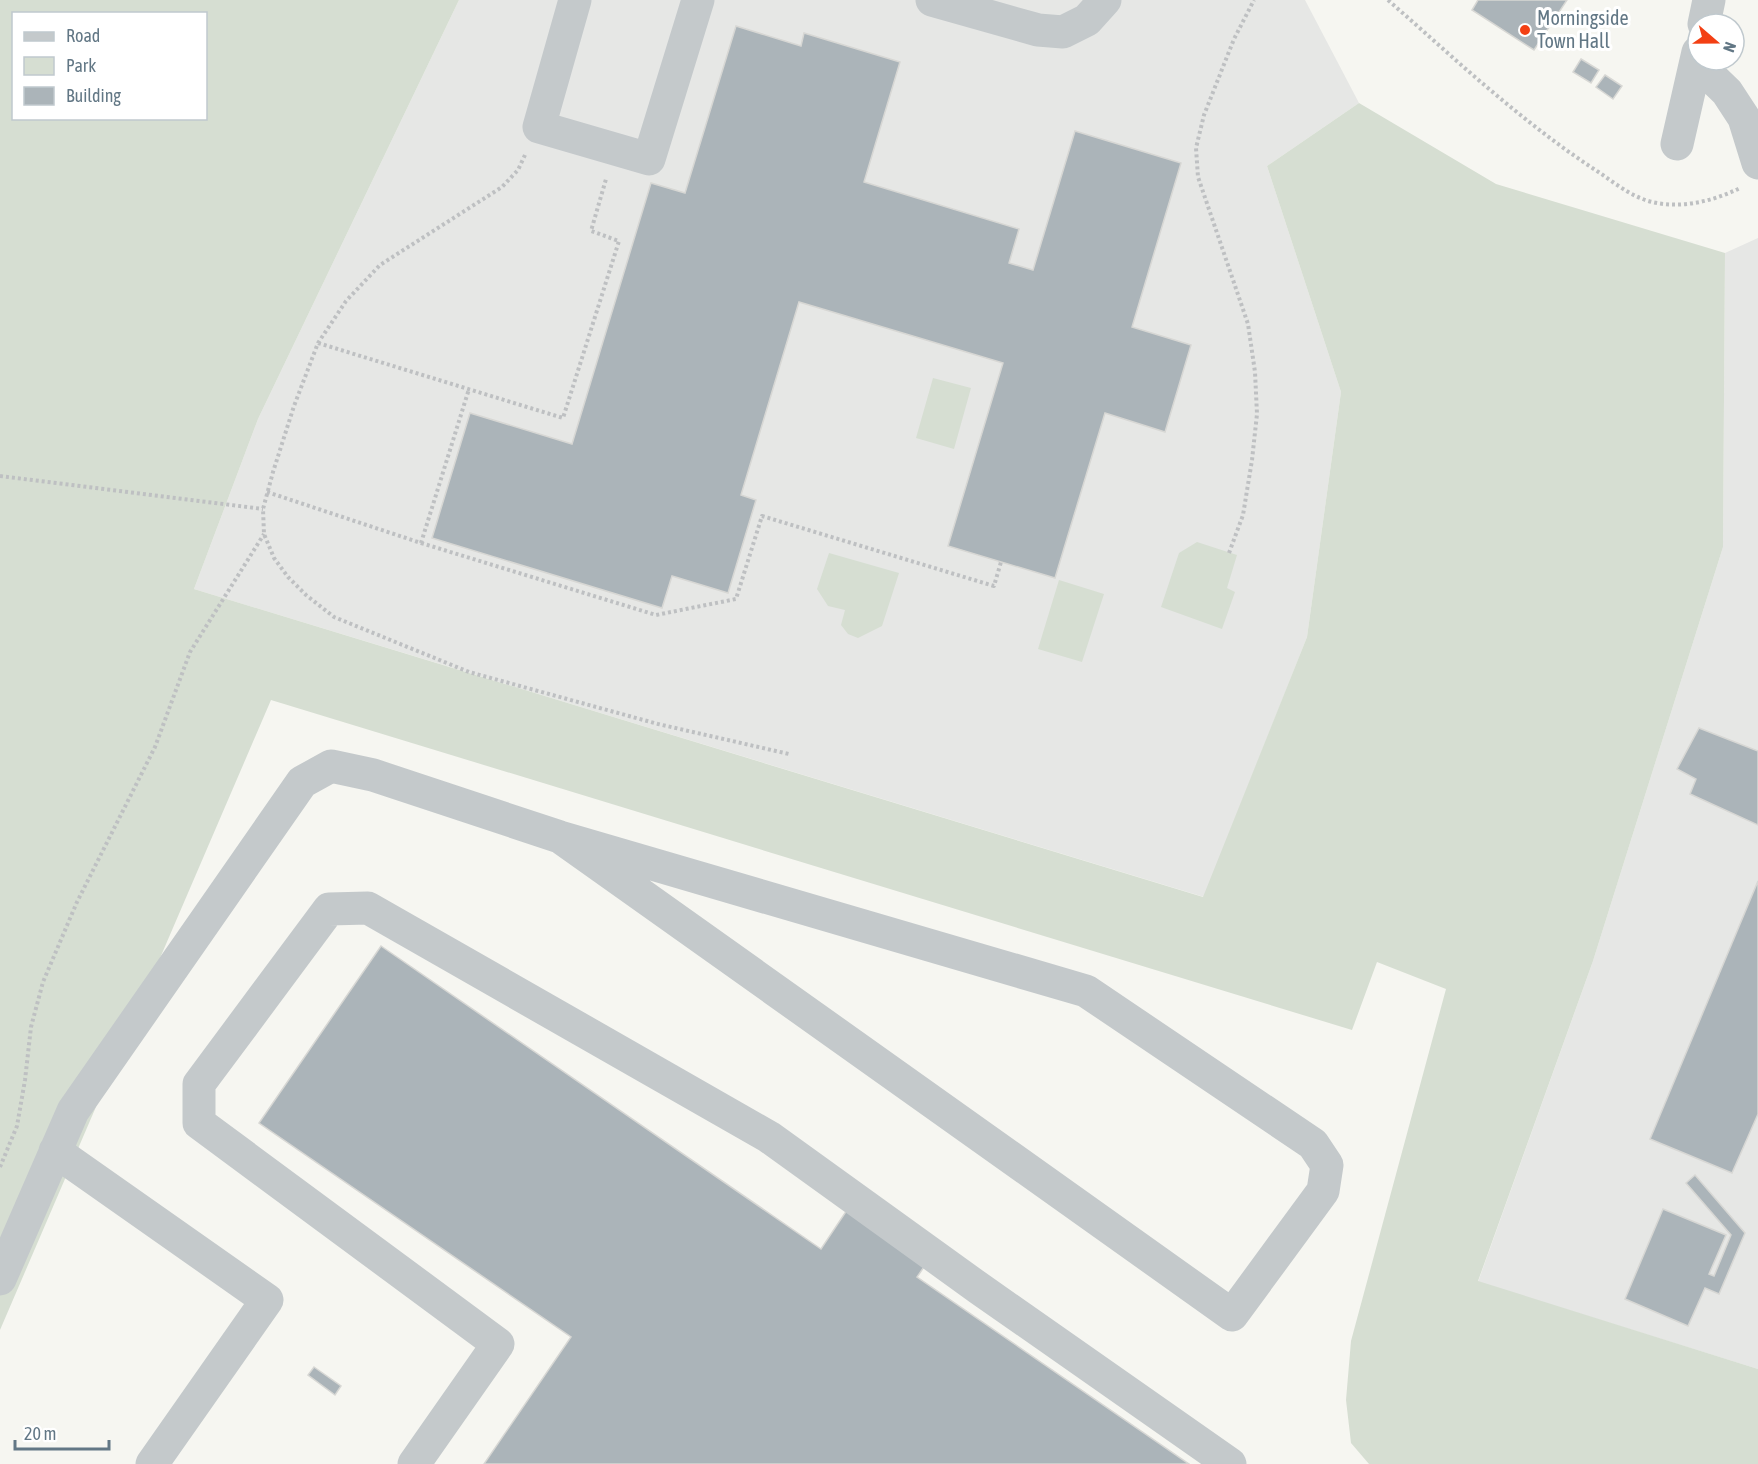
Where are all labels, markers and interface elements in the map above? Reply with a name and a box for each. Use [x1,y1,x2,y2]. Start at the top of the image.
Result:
place label: Morningside Town Hall [1537,6,1629,52]
legend [12,12,207,120]
north arrow [1686,12,1746,72]
marker: Morningside Town Hall [1518,23,1532,37]
text: Road [66,25,100,46]
text: N [1720,40,1740,55]
text: Park [66,55,96,76]
text: Building [66,85,121,106]
scale bar [15,1413,110,1451]
text: 20 m [24,1423,56,1444]

